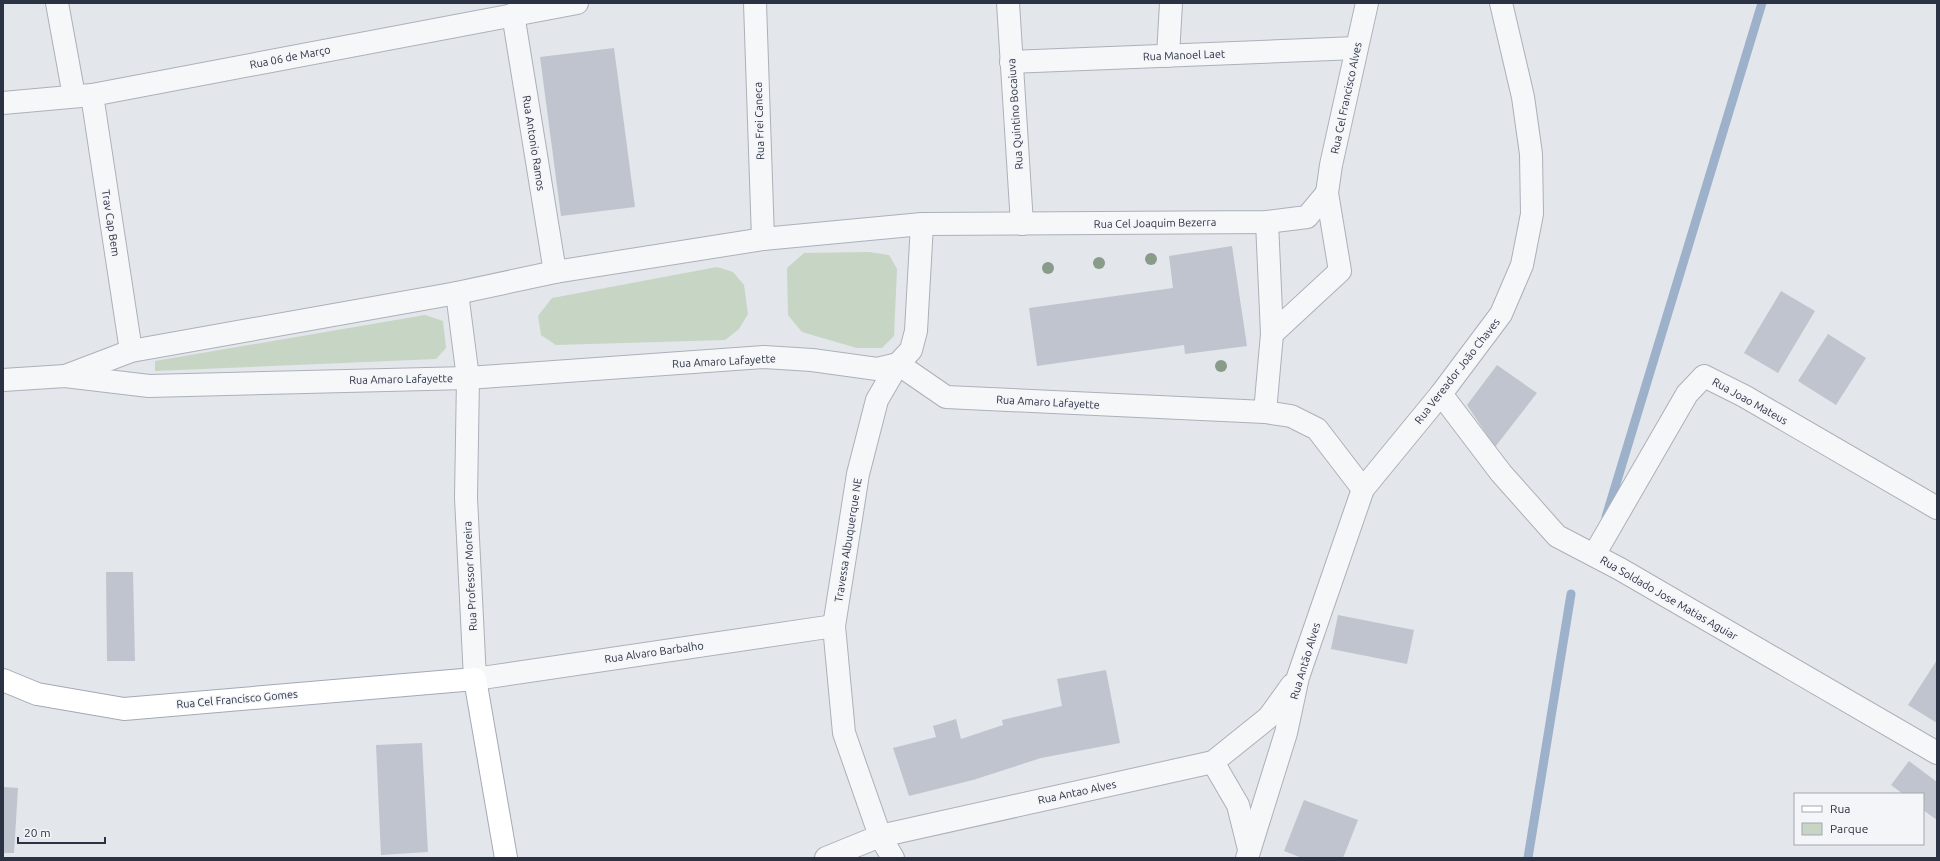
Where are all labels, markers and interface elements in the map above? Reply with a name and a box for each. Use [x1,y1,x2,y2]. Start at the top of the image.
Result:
street label: Rua Cel Francisco Alves [1328,41,1364,155]
street label: Rua 06 de Março [249,43,331,71]
street label: Rua Manoel Laet [1143,48,1226,62]
street label: Rua Quintino Bocaiuva [1005,58,1025,170]
street label: Rua Frei Caneca [752,82,766,160]
street label: Rua Antonio Ramos [521,94,548,192]
street label: Trav Cap Bem [100,189,122,257]
street label: Rua Cel Joaquim Bezerra [1094,216,1216,230]
street label: Rua Vereador João Chaves [1412,316,1502,426]
street label: Rua Amaro Lafayette [672,352,776,370]
street label: Rua Amaro Lafayette [349,372,453,386]
street label: Rua Joao Mateus [1710,375,1790,427]
street label: Rua Amaro Lafayette [996,393,1100,411]
street label: Travessa Albuquerque NE [832,477,864,603]
street label: Rua Professor Moreira [461,521,479,631]
street label: Rua Soldado Jose Matias Aguiar [1598,554,1740,643]
street label: Rua Antão Alves [1288,621,1322,701]
street label: Rua Alvaro Barbalho [604,639,704,665]
street label: Rua Cel Francisco Gomes [176,688,298,710]
street label: Rua Antao Alves [1037,778,1118,806]
legend [1794,793,1924,845]
text: Rua [1830,802,1851,815]
scale bar [18,819,105,845]
text: Parque [1830,822,1868,835]
text: 20 m [24,826,51,839]

